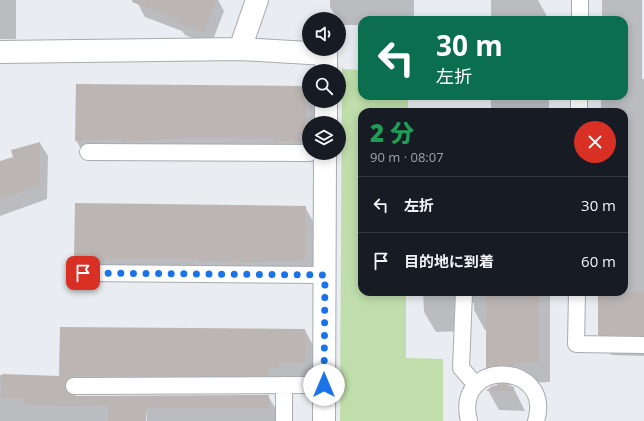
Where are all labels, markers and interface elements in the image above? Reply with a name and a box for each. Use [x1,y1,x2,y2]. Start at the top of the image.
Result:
map controls [302,12,346,160]
button: sound [302,12,346,56]
text: 30 m [436,26,503,64]
icon: left [370,32,422,84]
button: search [302,64,346,108]
text: 左折 [436,64,472,88]
button: layers [302,116,346,160]
text: 2 分 [370,116,414,149]
button: close [574,121,616,163]
text: 90 m · 08:07 [370,148,444,166]
icon: left [370,194,392,216]
text: 左折 [404,195,434,215]
text: 30 m [581,195,616,215]
icon: arrive [370,250,392,272]
text: 目的地に到着 [404,251,494,271]
text: 60 m [581,251,616,271]
pin [66,256,100,290]
icon: arrive [72,262,94,284]
position arrow [303,364,345,406]

